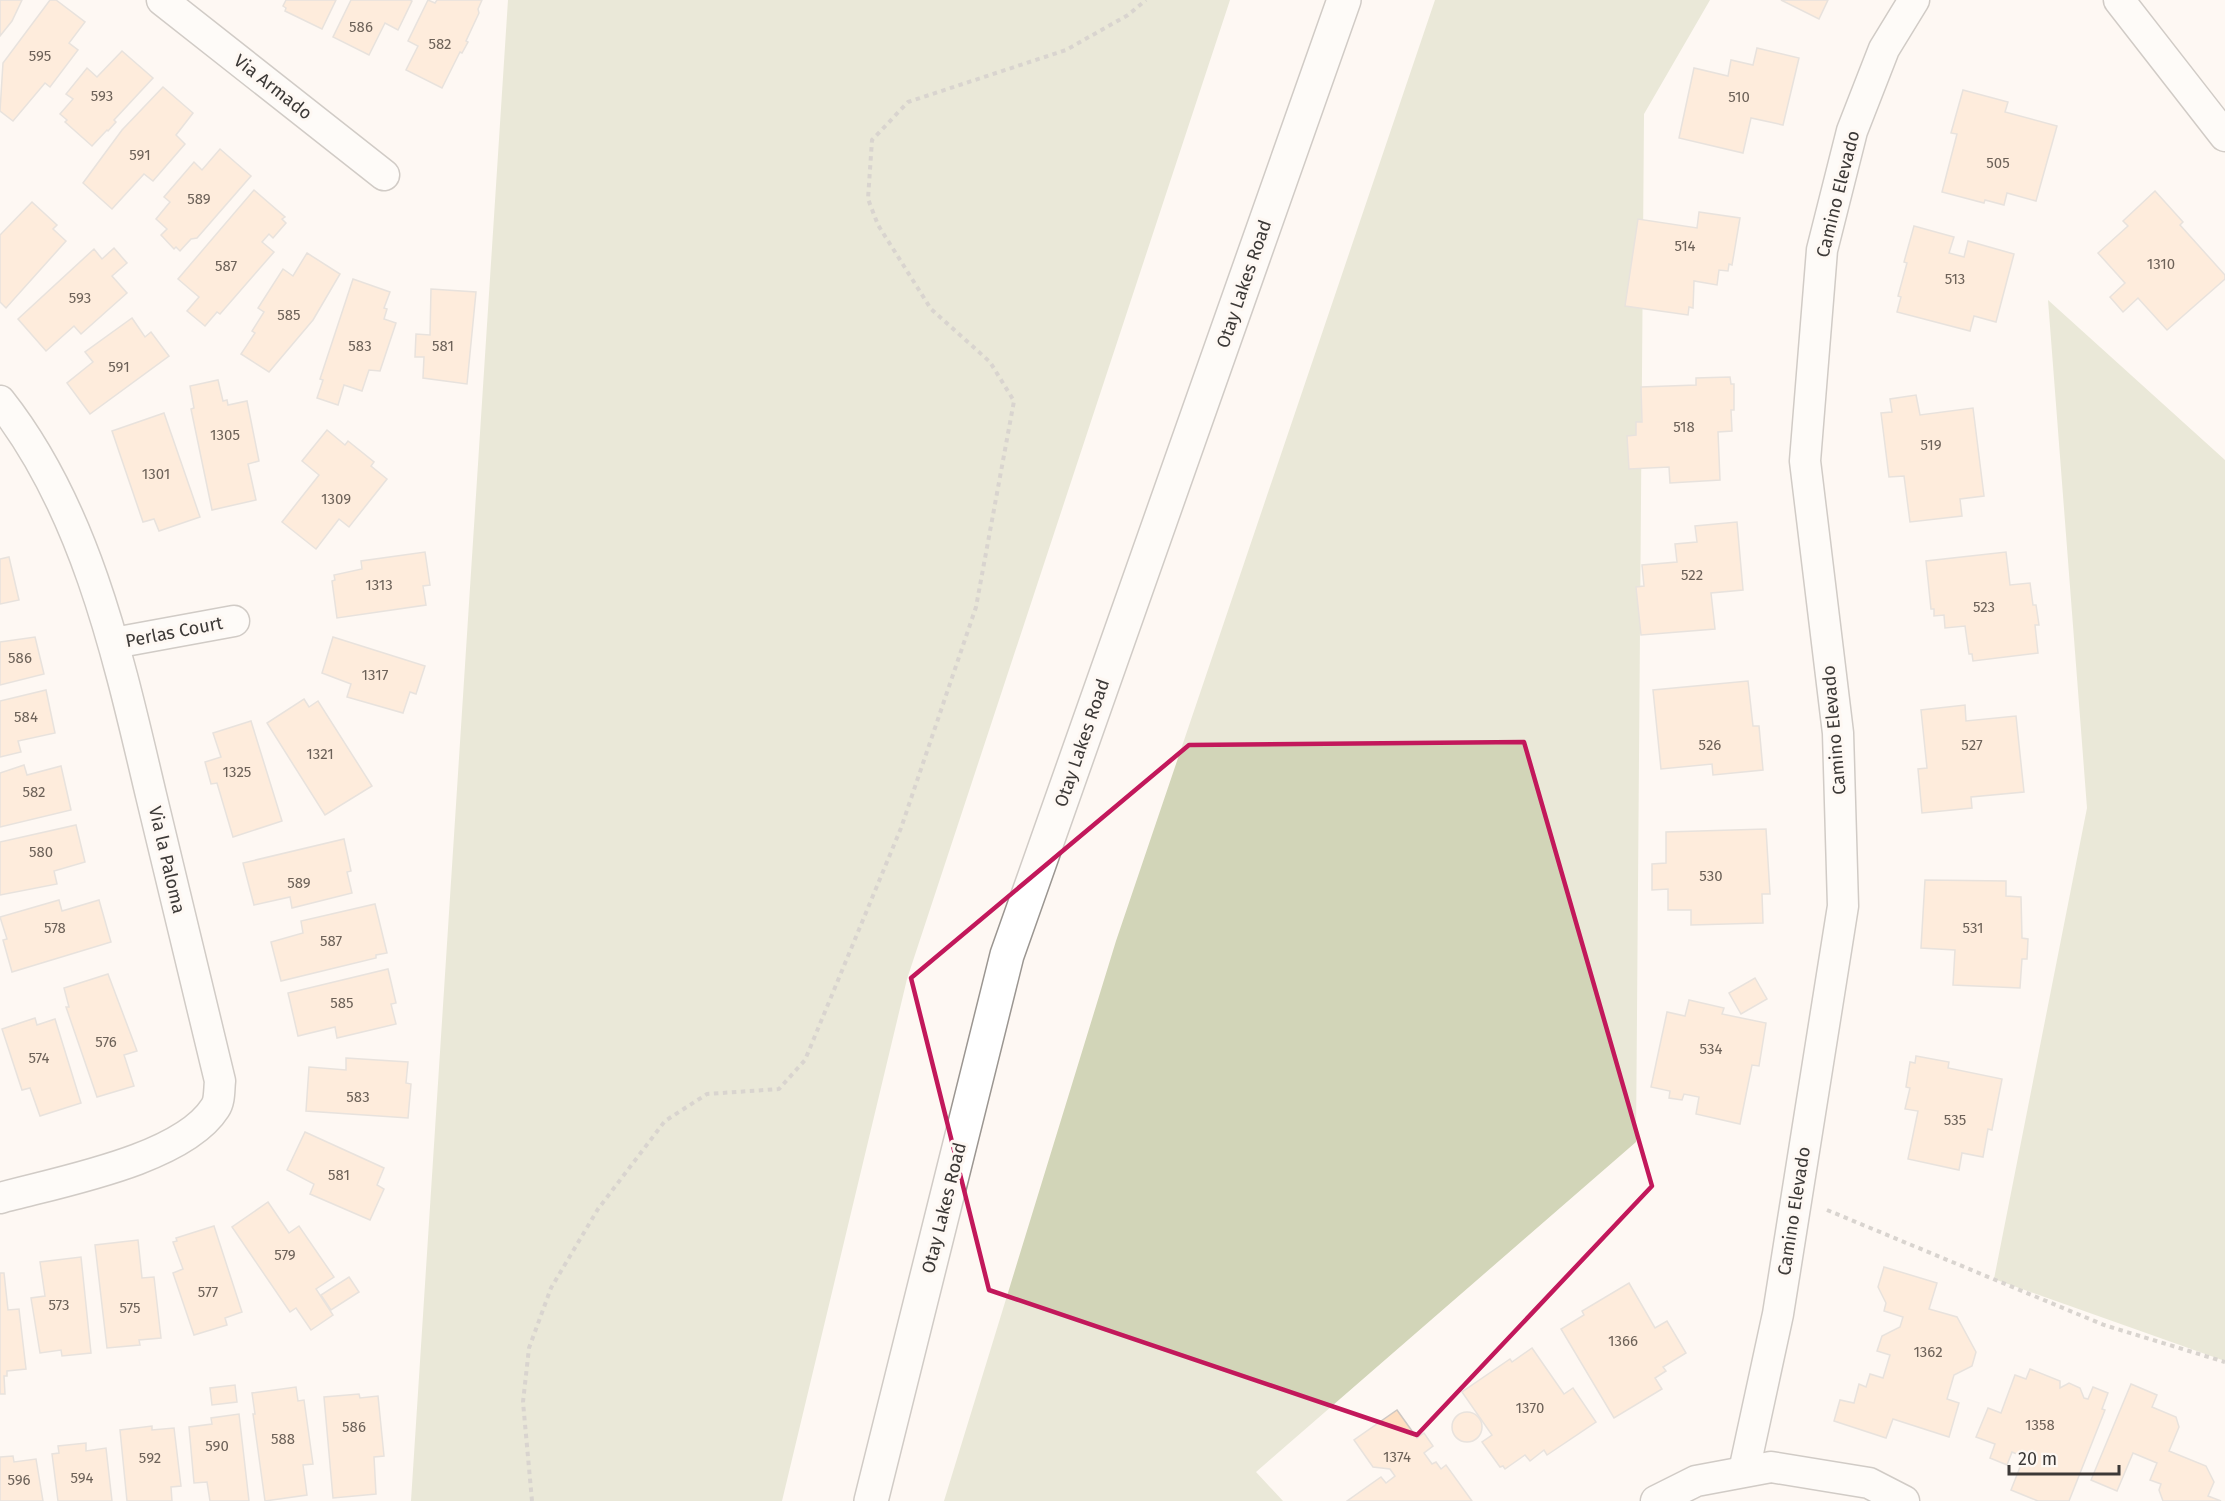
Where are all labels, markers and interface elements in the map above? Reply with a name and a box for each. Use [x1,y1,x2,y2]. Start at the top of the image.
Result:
house number: 586 [349,18,373,36]
house number: 582 [428,35,452,53]
house number: 595 [29,47,51,65]
street label: Via Armado [229,50,317,124]
house number: 593 [91,87,113,105]
house number: 510 [1728,88,1750,106]
street label: Camino Elevado [1812,128,1864,260]
house number: 591 [129,146,151,164]
house number: 505 [1986,154,2010,172]
house number: 589 [187,190,211,208]
street label: Otay Lakes Road [1212,217,1276,351]
house number: 514 [1674,237,1696,255]
house number: 1310 [2147,255,2175,273]
house number: 587 [215,257,237,275]
house number: 513 [1945,270,1965,288]
house number: 593 [69,289,91,307]
house number: 585 [277,306,301,324]
house number: 583 [348,337,372,355]
house number: 581 [432,337,454,355]
house number: 591 [108,358,130,376]
house number: 518 [1673,418,1695,436]
house number: 1305 [210,426,240,444]
house number: 519 [1920,436,1942,454]
house number: 1301 [142,465,170,483]
house number: 1309 [321,490,351,508]
house number: 522 [1681,566,1703,584]
house number: 1313 [365,576,393,594]
house number: 523 [1973,598,1995,616]
street label: Perlas Court [123,612,225,652]
house number: 586 [8,649,32,667]
street label: Camino Elevado [1817,664,1851,796]
house number: 1317 [362,666,389,684]
street label: Otay Lakes Road [1050,676,1114,810]
house number: 584 [14,708,38,726]
house number: 526 [1699,736,1721,754]
house number: 527 [1961,736,1983,754]
house number: 1321 [306,745,334,763]
house number: 1325 [223,763,251,781]
house number: 582 [22,783,46,801]
street label: Via la Paloma [144,804,190,916]
house number: 580 [29,843,53,861]
house number: 530 [1699,867,1723,885]
house number: 589 [287,874,311,892]
house number: 578 [44,919,66,937]
house number: 531 [1962,919,1984,937]
house number: 587 [320,932,342,950]
house number: 585 [330,994,354,1012]
house number: 576 [95,1033,117,1051]
house number: 534 [1700,1040,1722,1058]
house number: 574 [28,1049,50,1067]
house number: 583 [346,1088,370,1106]
house number: 535 [1944,1111,1966,1129]
street label: Otay Lakes Road [917,1140,971,1276]
street label: Camino Elevado [1773,1145,1815,1277]
house number: 581 [328,1166,350,1184]
house number: 579 [274,1246,296,1264]
house number: 577 [198,1283,219,1301]
house number: 573 [48,1296,70,1314]
house number: 575 [119,1299,141,1317]
house number: 1366 [1608,1332,1638,1350]
house number: 1362 [1913,1343,1943,1361]
house number: 1370 [1516,1399,1544,1417]
house number: 1358 [2025,1416,2055,1434]
house number: 586 [342,1418,366,1436]
house number: 588 [271,1430,295,1448]
house number: 590 [205,1437,229,1455]
scale bar [2009,1438,2118,1476]
house number: 1374 [1383,1448,1411,1466]
text: 20 m [2018,1448,2057,1470]
house number: 592 [139,1449,161,1467]
house number: 594 [71,1469,94,1487]
house number: 596 [7,1471,31,1489]

